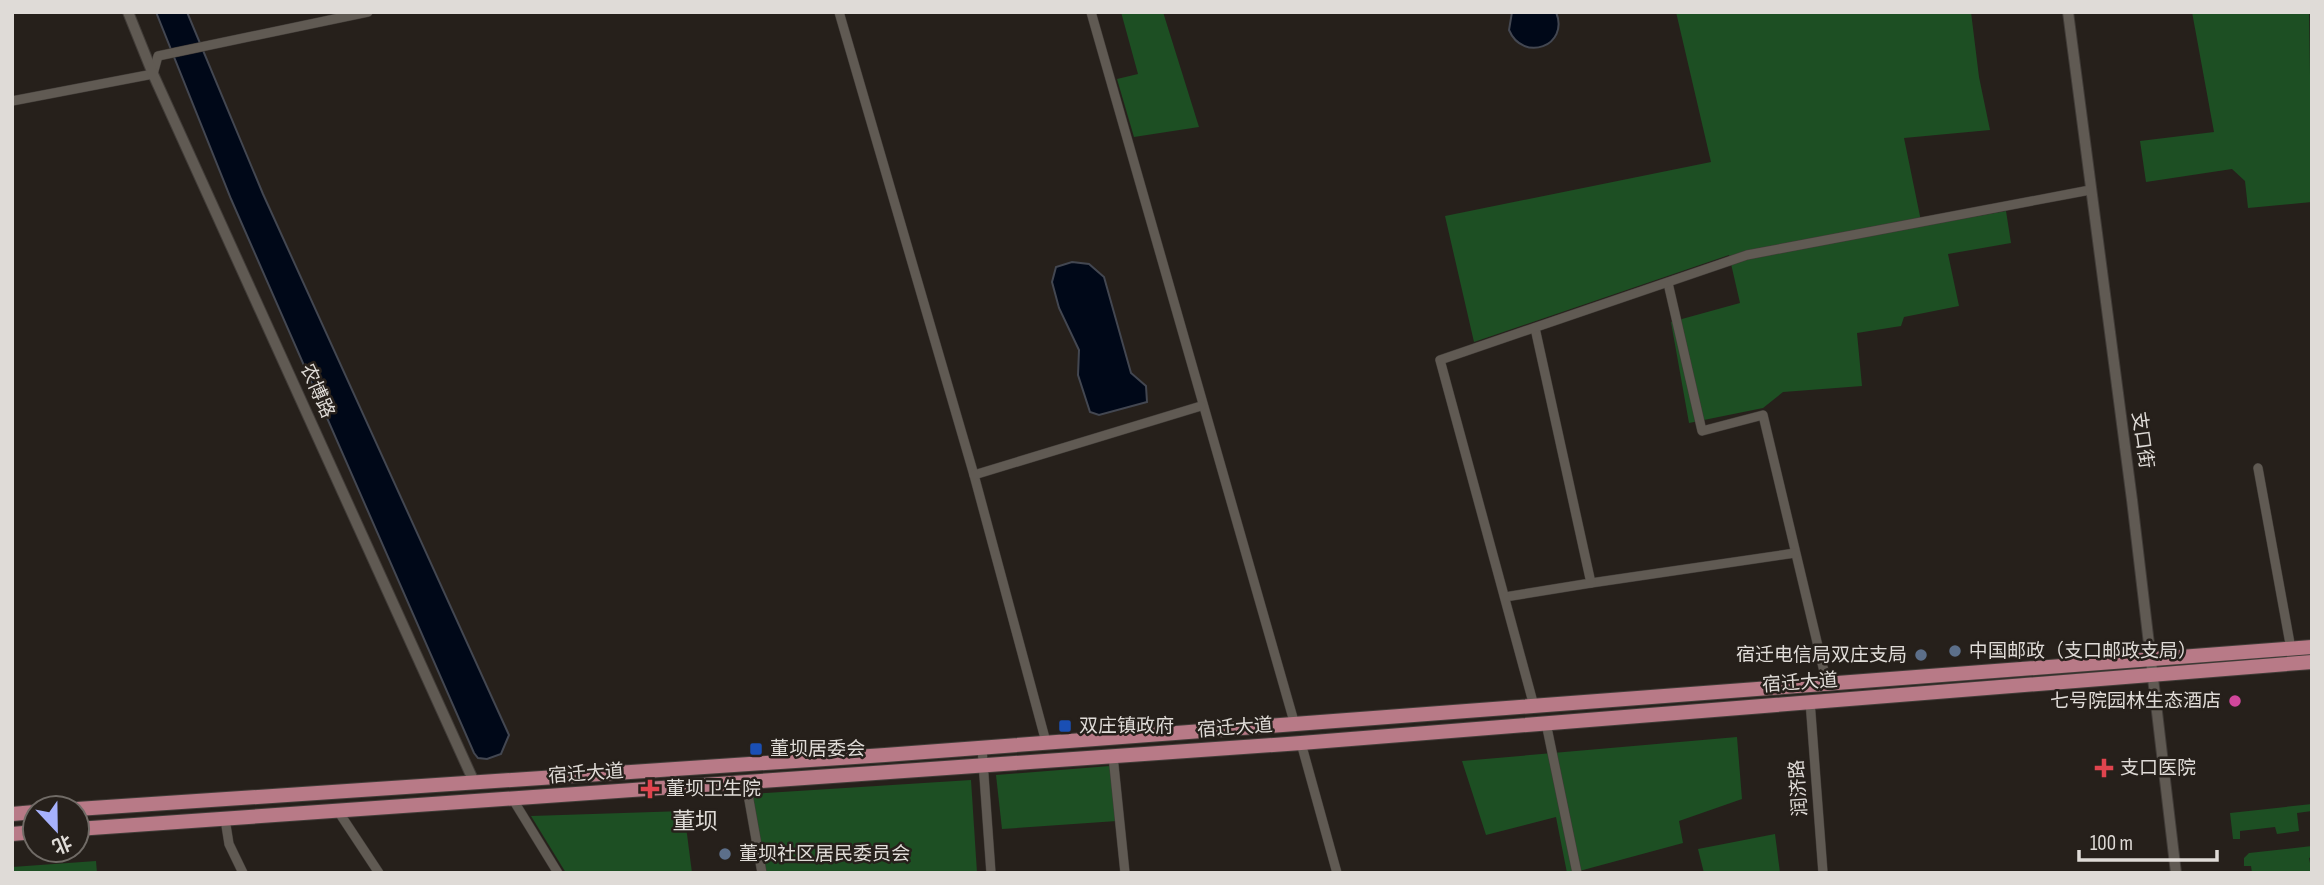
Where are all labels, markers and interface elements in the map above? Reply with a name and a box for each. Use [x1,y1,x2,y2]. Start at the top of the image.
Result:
street label: 农博路 [295,360,339,422]
street label: 支口街 [2127,410,2157,470]
place label: 中国邮政（支口邮政支局） [1969,640,2197,663]
marker: 中国邮政（支口邮政支局） [1947,643,1963,659]
place label: 宿迁电信局双庄支局 [1736,644,1907,667]
marker: 宿迁电信局双庄支局 [1913,647,1929,663]
street label: 宿迁大道 [1761,669,1839,697]
place label: 七号院园林生态酒店 [2050,690,2221,713]
marker: 七号院园林生态酒店 [2227,693,2243,709]
street label: 宿迁大道 [1196,714,1274,742]
place label: 双庄镇政府 [1079,715,1174,738]
marker: 双庄镇政府 [1057,718,1073,734]
place label: 董坝居委会 [770,738,865,761]
marker: 董坝居委会 [748,741,764,757]
place label: 支口医院 [2120,757,2196,780]
marker: 支口医院 [2094,758,2114,778]
street label: 润济路 [1786,759,1812,817]
street label: 宿迁大道 [547,760,625,788]
place label: 董坝卫生院 [666,778,761,801]
marker: 董坝卫生院 [640,779,660,799]
north arrow [21,794,91,864]
district label: 董坝 [672,808,718,836]
scale bar [2079,818,2217,862]
text: 北 [49,829,75,858]
text: 100 m [2090,831,2133,856]
place label: 董坝社区居民委员会 [739,843,910,866]
marker: 董坝社区居民委员会 [717,846,733,862]

